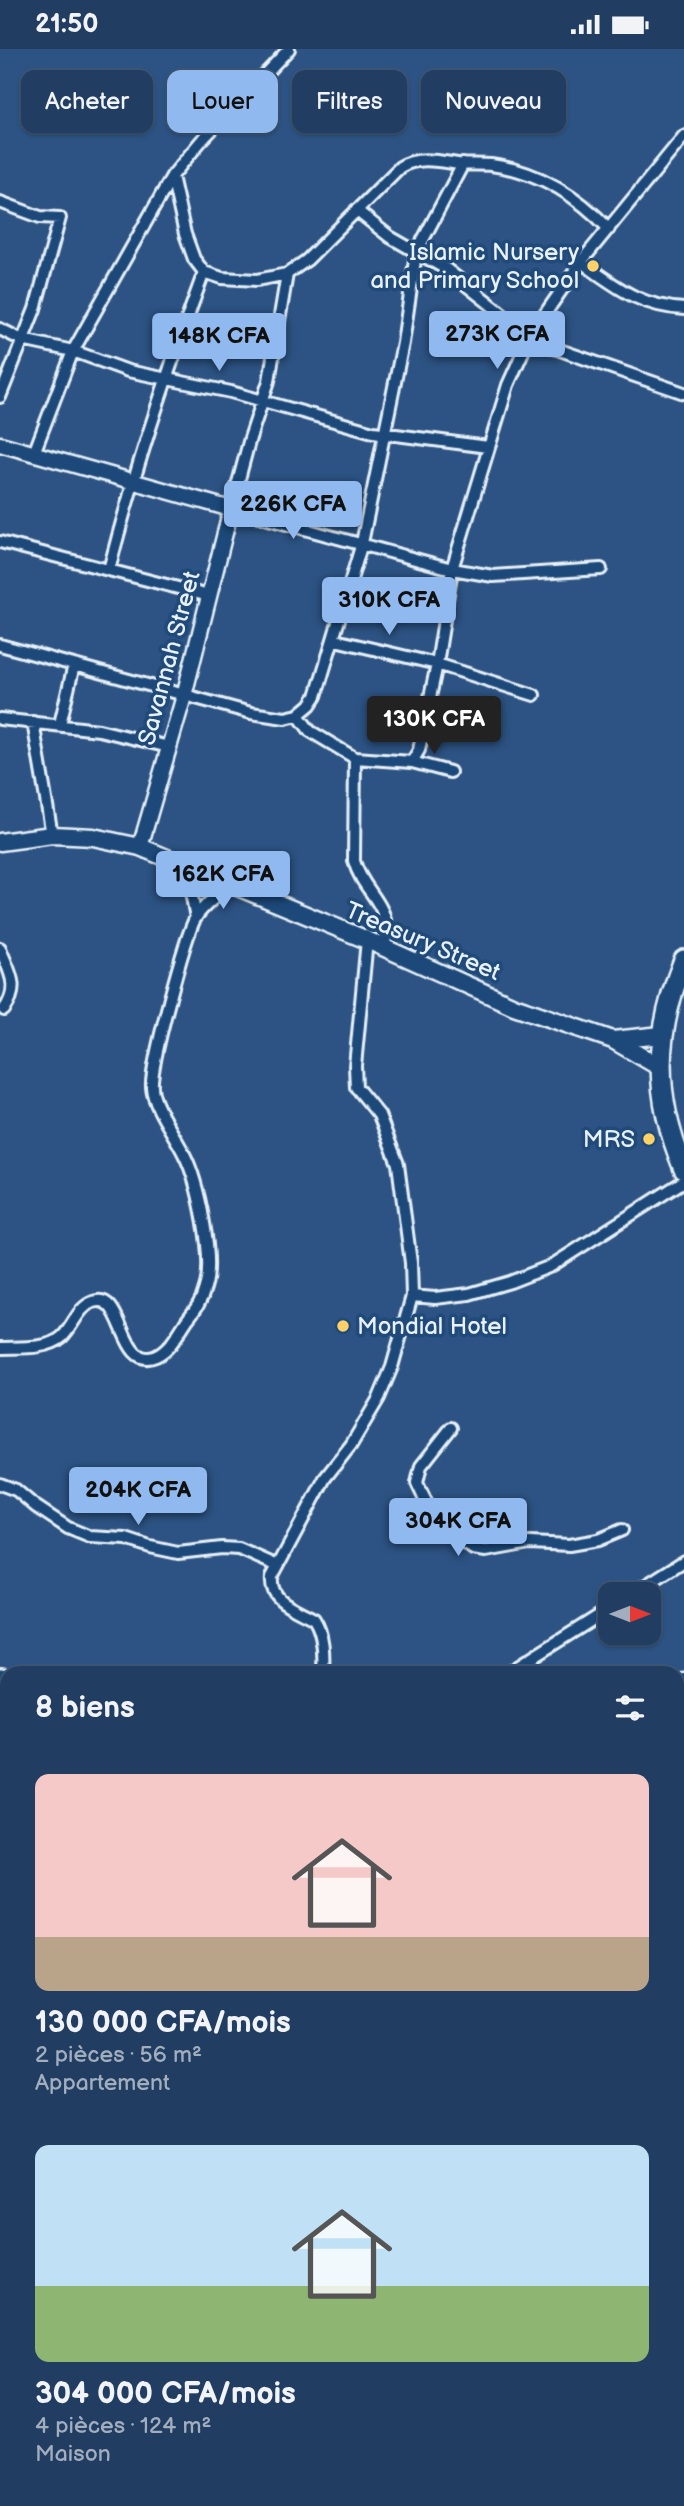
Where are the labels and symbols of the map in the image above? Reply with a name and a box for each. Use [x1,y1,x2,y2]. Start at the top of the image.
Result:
place label: Islamic Nursery and Primary School [371,238,579,295]
marker: Islamic Nursery and Primary School [585,258,601,274]
pin: 273K CFA [425,311,569,371]
pin: 148K CFA [147,313,291,373]
pin: 226K CFA [221,482,365,541]
street label: Savannah Street [132,567,207,748]
pin: 310K CFA [317,577,461,637]
pin: 130K CFA [362,697,506,756]
pin: 162K CFA [151,851,295,911]
street label: Treasury Street [341,896,505,987]
place label: MRS [583,1125,635,1154]
marker: MRS [641,1131,657,1147]
place label: Mondial Hotel [357,1312,507,1341]
marker: Mondial Hotel [335,1318,351,1334]
pin: 204K CFA [66,1467,210,1527]
pin: 304K CFA [386,1499,530,1558]
north arrow [598,1582,662,1645]

